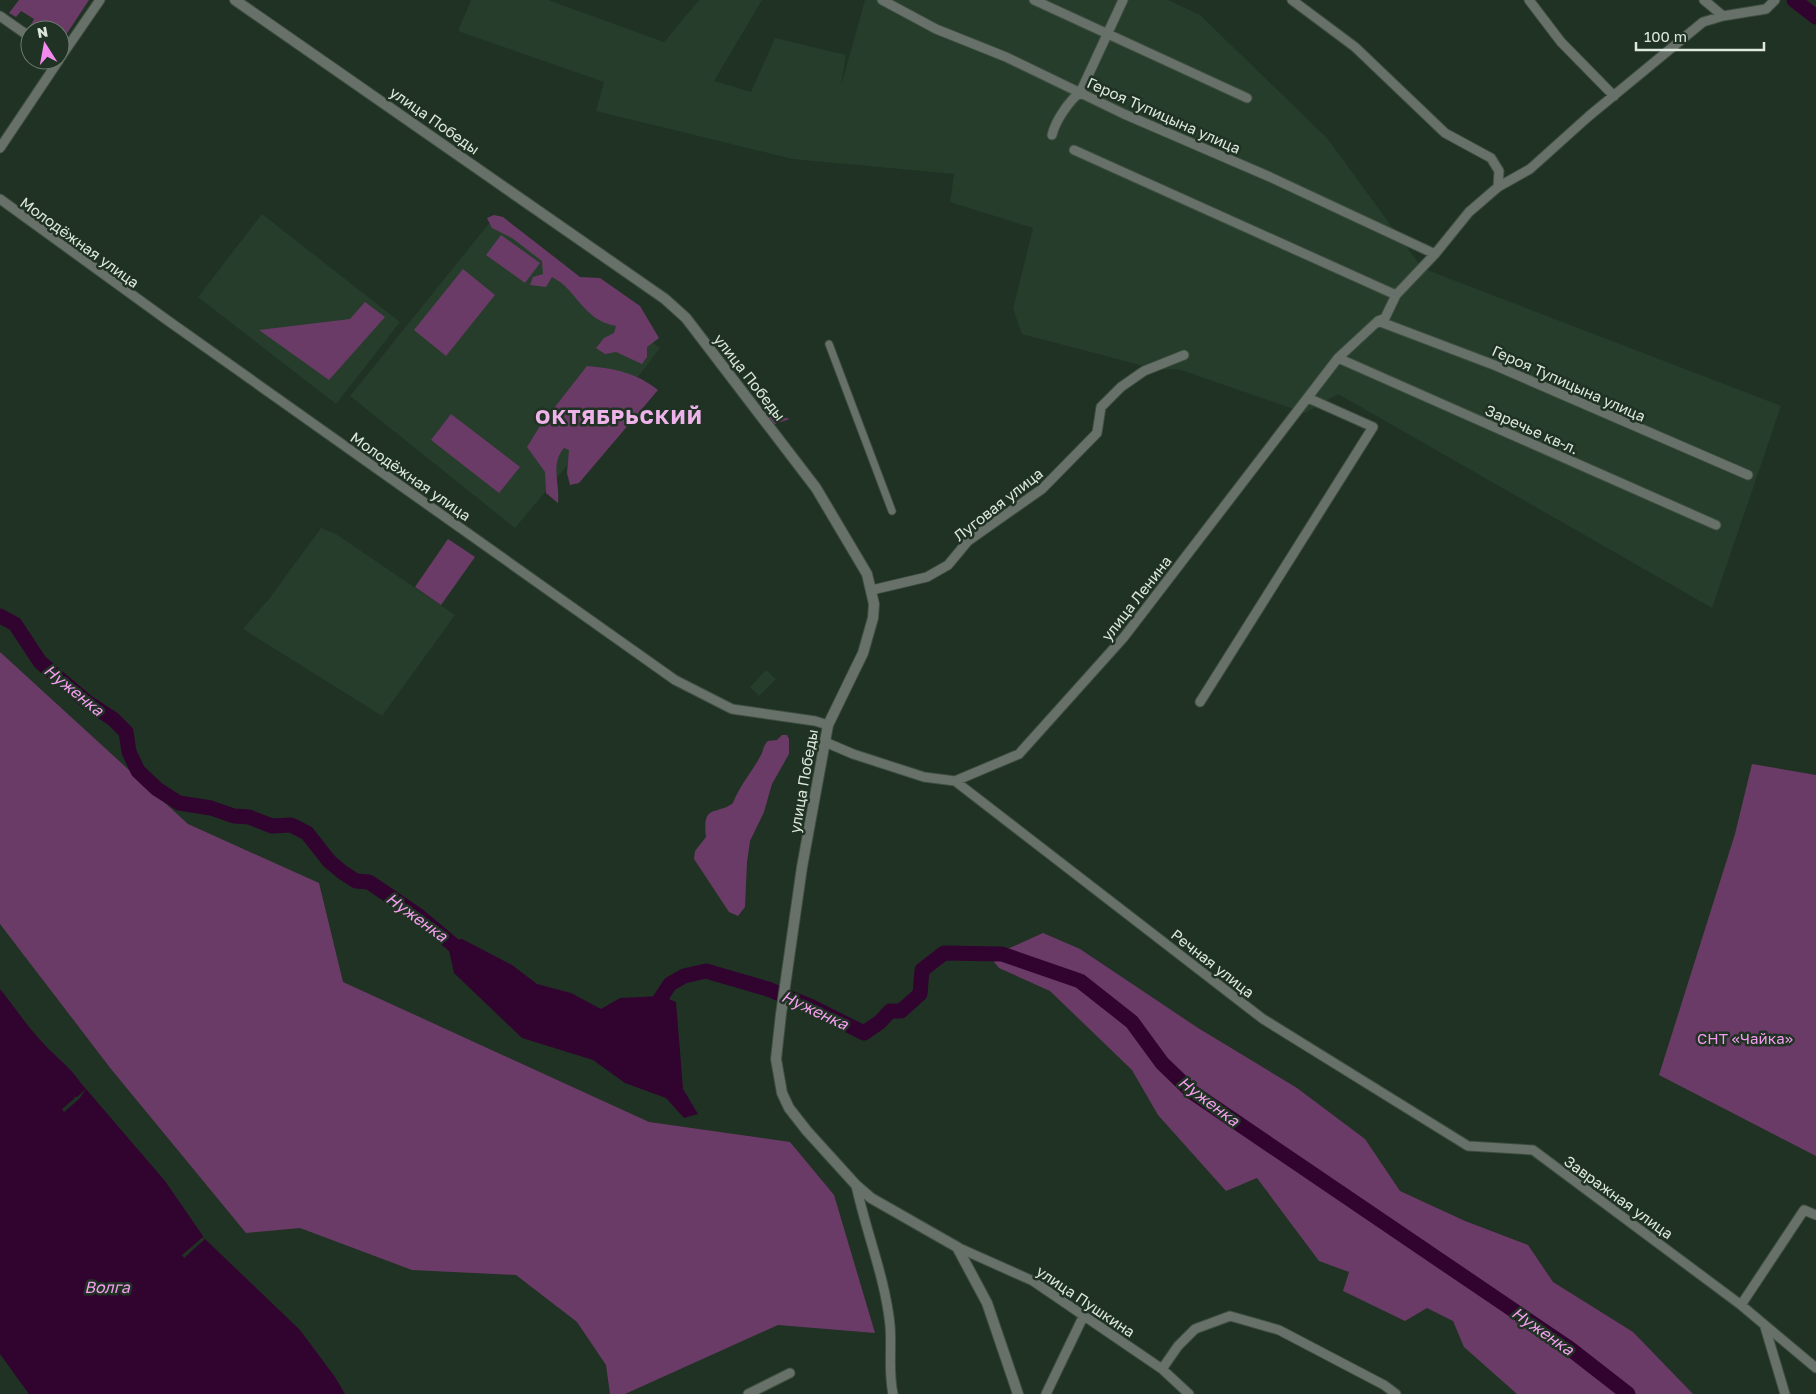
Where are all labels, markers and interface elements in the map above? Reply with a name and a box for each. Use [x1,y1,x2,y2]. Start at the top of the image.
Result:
north arrow [20,20,70,70]
scale bar [1636,20,1764,52]
text: N [36,22,49,41]
text: 100 m [1644,27,1687,45]
street label: Героя Тупицына улица [1084,73,1244,157]
street label: улица Победы [387,82,483,158]
street label: Молодёжная улица [17,193,143,291]
street label: улица Победы [710,330,790,424]
street label: Героя Тупицына улица [1489,341,1649,425]
street label: Заречье кв-л. [1483,400,1581,458]
district label: ОКТЯБРЬСКИЙ [535,404,703,428]
street label: Молодёжная улица [347,428,475,524]
street label: Луговая улица [950,464,1046,544]
street label: улица Ленина [1097,552,1175,644]
water label: Нуженка [40,660,109,721]
street label: улица Победы [785,728,821,834]
water label: Нуженка [382,888,452,946]
street label: Речная улица [1168,925,1258,1001]
water label: Нуженка [779,986,852,1034]
park label: СНТ «Чайка» [1697,1029,1793,1047]
water label: Нуженка [1175,1072,1244,1131]
street label: Завражная улица [1561,1151,1677,1243]
street label: улица Пушкина [1033,1261,1139,1341]
water label: Волга [84,1277,131,1297]
water label: Нуженка [1508,1302,1579,1360]

